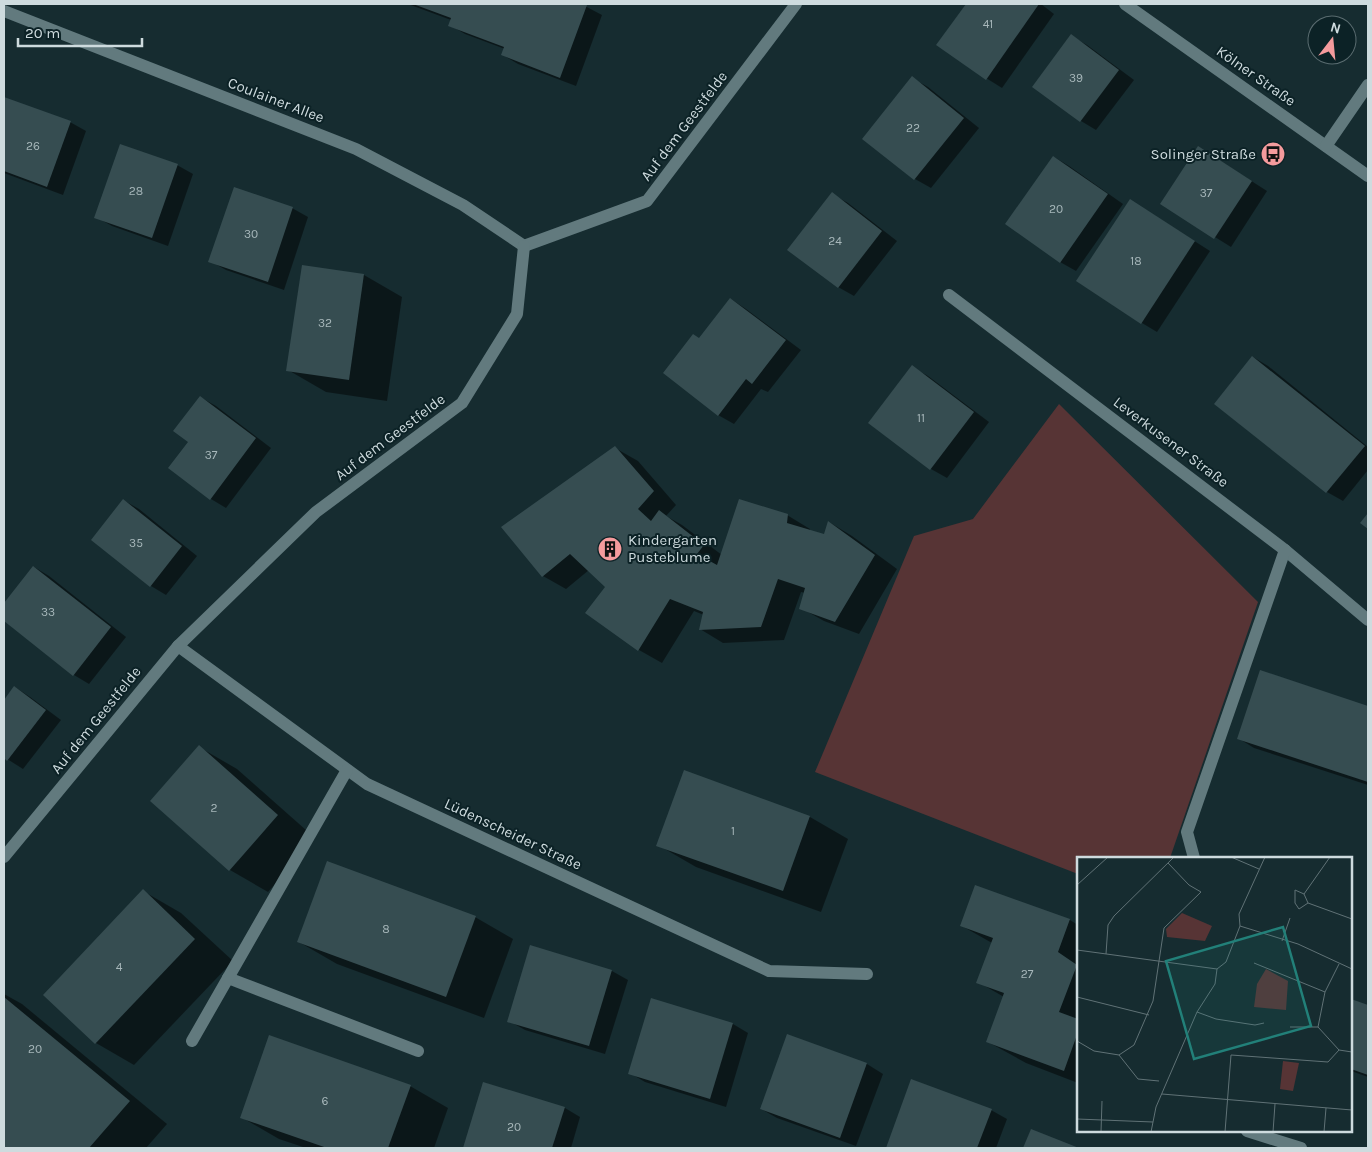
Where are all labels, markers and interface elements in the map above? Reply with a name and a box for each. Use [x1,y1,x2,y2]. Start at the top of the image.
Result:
scale bar [18,15,141,47]
north arrow [1307,15,1357,65]
house number: 41 [983,17,993,31]
text: N [1328,18,1343,38]
text: 20 m [25,24,60,42]
street label: Kölner Straße [1213,42,1299,110]
street label: Auf dem Geestfelde [637,68,731,184]
house number: 39 [1069,71,1083,85]
street label: Coulainer Allee [225,73,327,127]
house number: 22 [906,121,920,135]
house number: 26 [26,139,40,153]
bus stop icon: Solinger Straße [1260,141,1286,167]
place label: Solinger Straße [1151,145,1256,163]
house number: 28 [129,184,143,198]
house number: 37 [1200,186,1213,200]
house number: 20 [1049,202,1063,216]
house number: 30 [244,227,258,241]
house number: 24 [828,234,842,248]
house number: 18 [1130,254,1142,268]
house number: 32 [318,316,332,330]
street label: Auf dem Geestfelde [332,390,448,484]
street label: Leverkusener Straße [1110,393,1232,491]
house number: 11 [917,411,925,425]
house number: 37 [205,448,218,462]
place label: Kindergarten Pusteblume [628,531,717,566]
house number: 35 [129,536,143,550]
building icon: Kindergarten Pusteblume [597,536,623,562]
house number: 33 [41,605,55,619]
street label: Auf dem Geestfelde [47,663,145,777]
street label: Lüdenscheider Straße [441,794,585,874]
house number: 2 [211,801,218,815]
house number: 1 [731,824,735,838]
inset map [1077,857,1352,1132]
house number: 8 [382,922,390,936]
house number: 4 [116,960,123,974]
house number: 27 [1021,967,1034,981]
house number: 20 [28,1042,42,1056]
house number: 6 [322,1094,329,1108]
house number: 20 [507,1120,521,1134]

